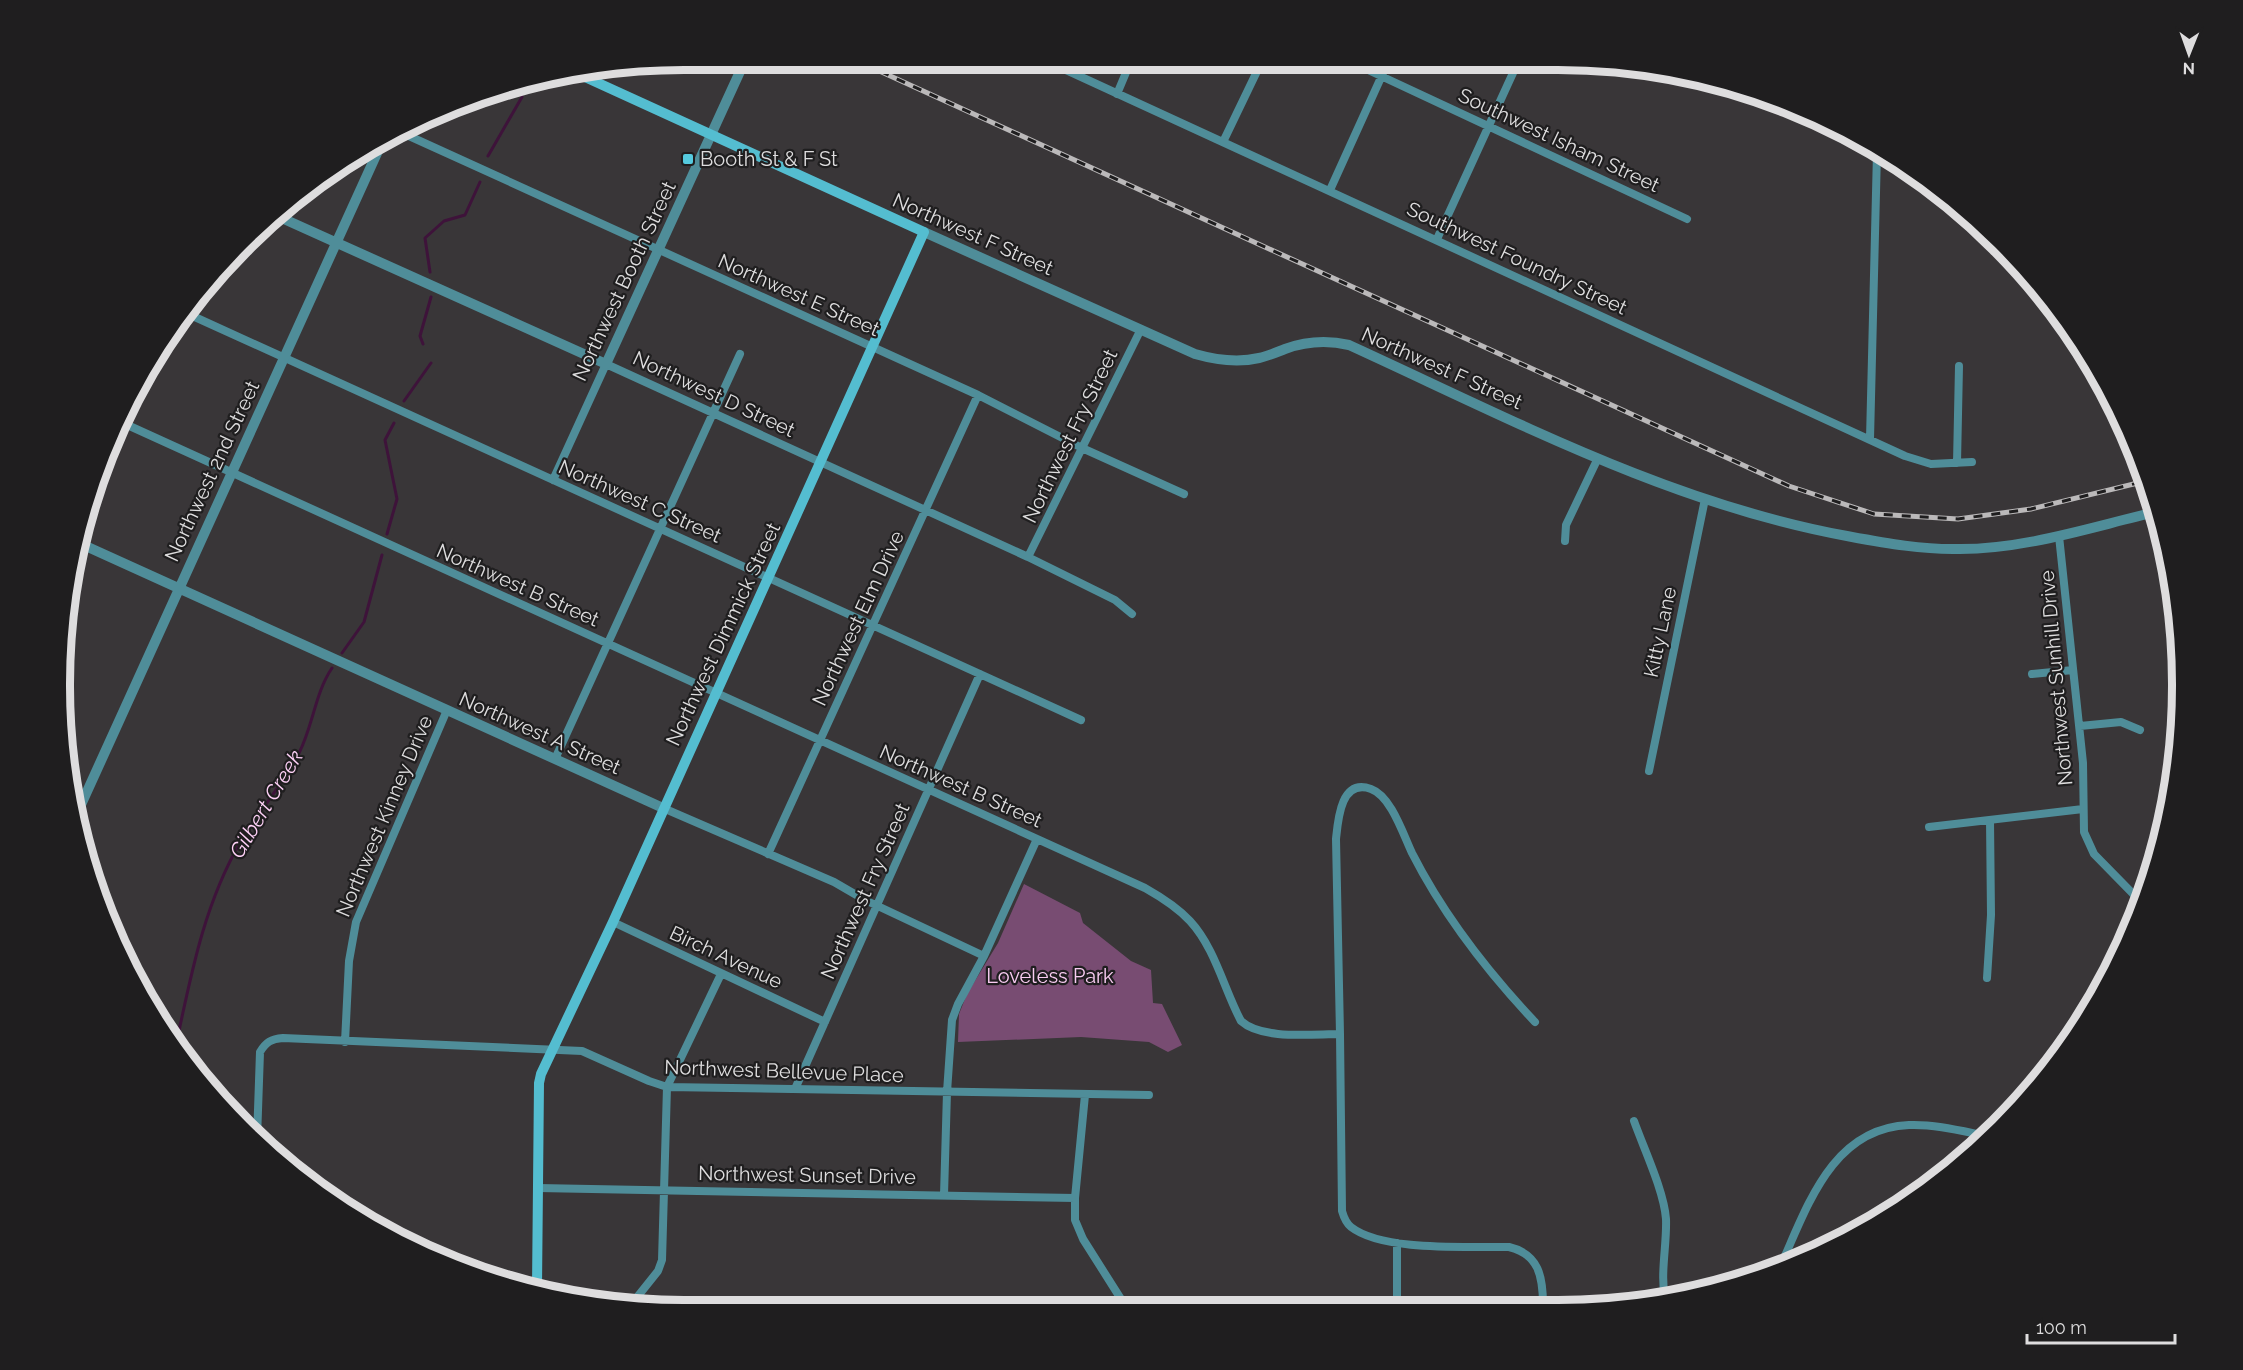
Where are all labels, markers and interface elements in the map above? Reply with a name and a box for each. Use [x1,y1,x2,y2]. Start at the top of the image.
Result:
north arrow [2159,24,2219,84]
text: N [2182,59,2195,78]
street label: Southwest Isham Street [1455,83,1664,197]
place label: Booth St & F St [700,147,838,171]
marker: Booth St & F St [681,152,695,166]
street label: Northwest Booth Street [567,177,681,385]
street label: Northwest F Street [889,188,1057,280]
street label: Southwest Foundry Street [1403,196,1631,320]
street label: Northwest E Street [715,249,884,341]
street label: Northwest F Street [1358,322,1526,414]
street label: Northwest Fry Street [1018,345,1123,527]
street label: Northwest D Street [629,346,799,442]
street label: Northwest 2nd Street [160,377,265,565]
street label: Northwest C Street [555,454,725,548]
street label: Northwest Dimmick Street [661,518,785,749]
street label: Northwest Elm Drive [807,526,909,709]
street label: Northwest B Street [433,538,603,632]
street label: Northwest Sunhill Drive [2035,569,2077,787]
street label: Kitty Lane [1639,584,1681,679]
street label: Northwest A Street [456,687,625,780]
street label: Northwest Kinney Drive [331,711,437,920]
street label: Northwest B Street [876,739,1046,833]
water label: Gilbert Creek [224,745,308,863]
street label: Northwest Fry Street [815,799,915,983]
street label: Birch Avenue [666,920,786,994]
park label: Loveless Park [986,964,1114,988]
street label: Northwest Bellevue Place [664,1055,904,1087]
street label: Northwest Sunset Drive [698,1161,916,1189]
scale bar [2027,1307,2176,1345]
text: 100 m [2036,1317,2087,1338]

